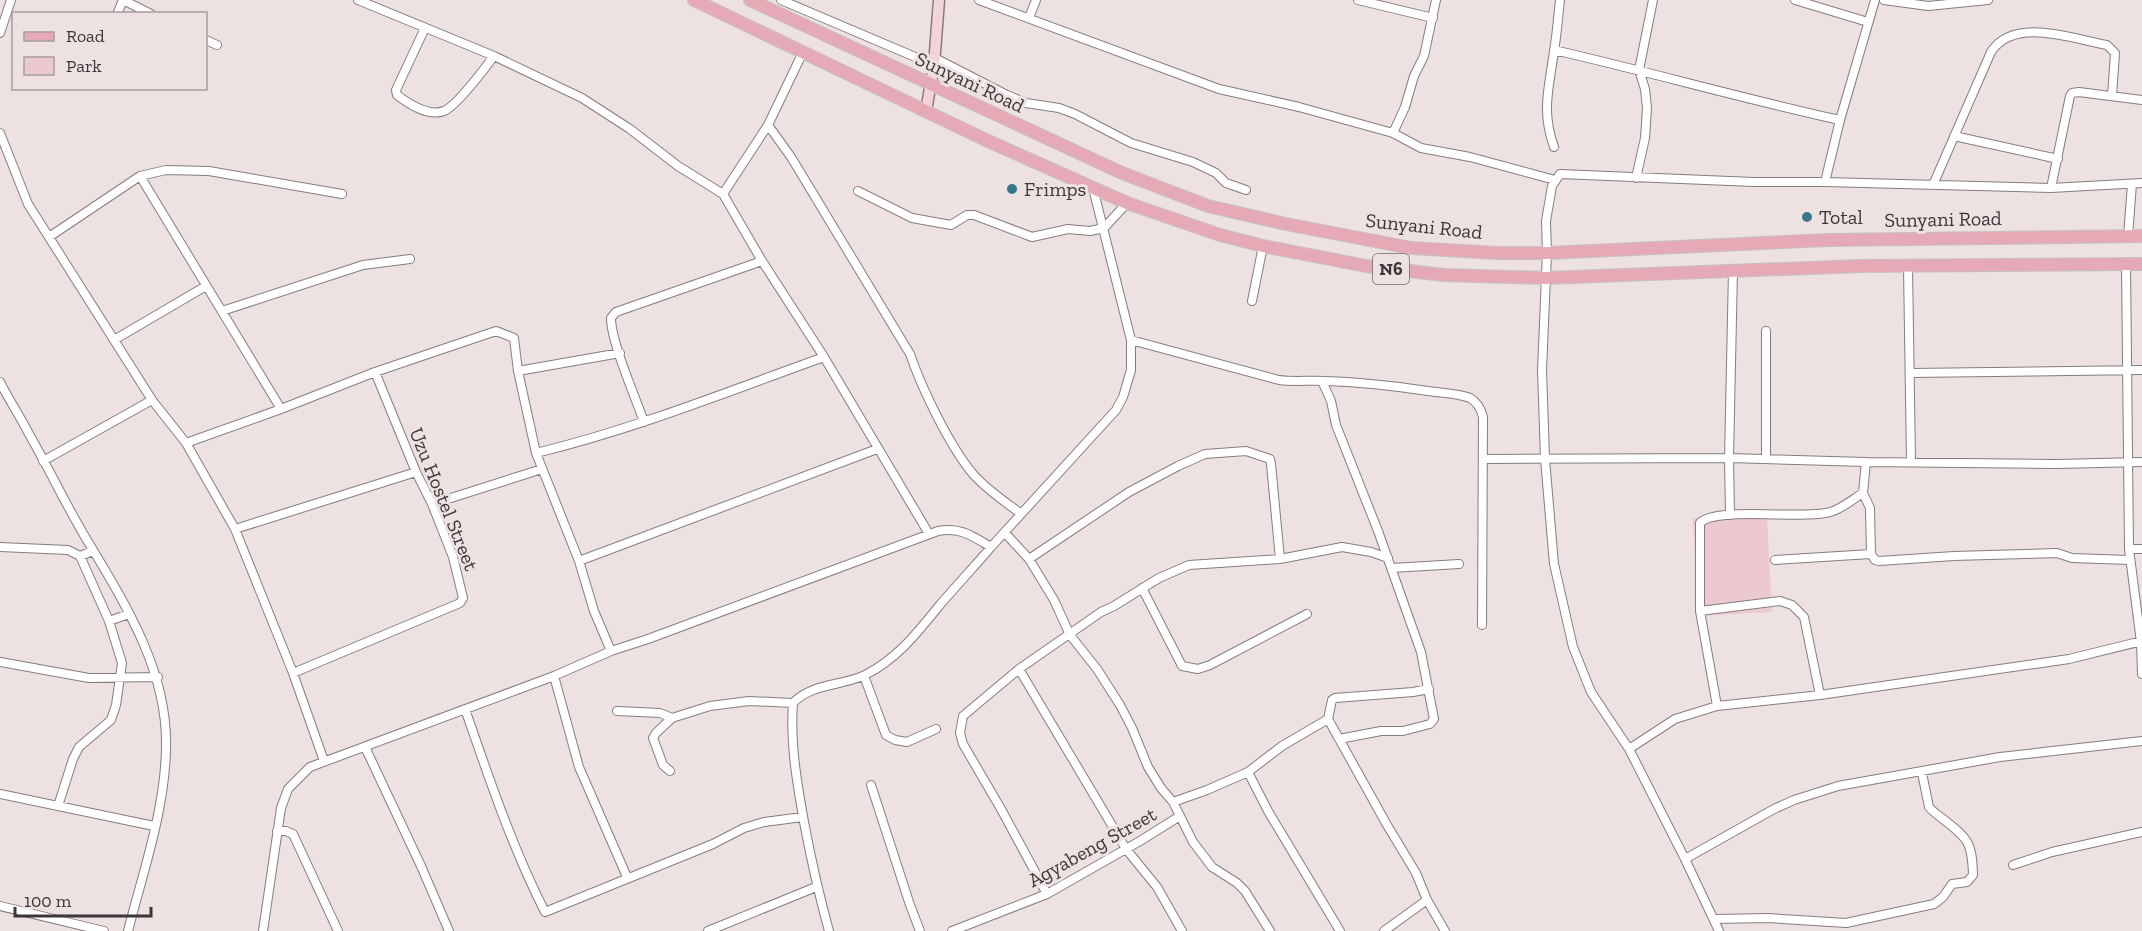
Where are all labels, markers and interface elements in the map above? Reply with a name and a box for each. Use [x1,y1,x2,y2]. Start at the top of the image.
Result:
legend [12,12,207,90]
text: Road [66,25,105,47]
street label: Sunyani Road [912,46,1028,118]
text: Park [66,55,102,77]
place label: Frimps [1024,177,1086,201]
marker: Frimps [1005,182,1019,196]
place label: Total [1819,205,1863,229]
street label: Sunyani Road [1884,206,2002,232]
street label: Sunyani Road [1364,208,1484,244]
marker: Total [1800,210,1814,224]
road number: N6 [1373,254,1409,284]
street label: Uzu Hostel Street [404,424,484,574]
street label: Agyabeng Street [1024,801,1161,892]
scale bar [15,880,152,918]
text: 100 m [24,890,72,912]

